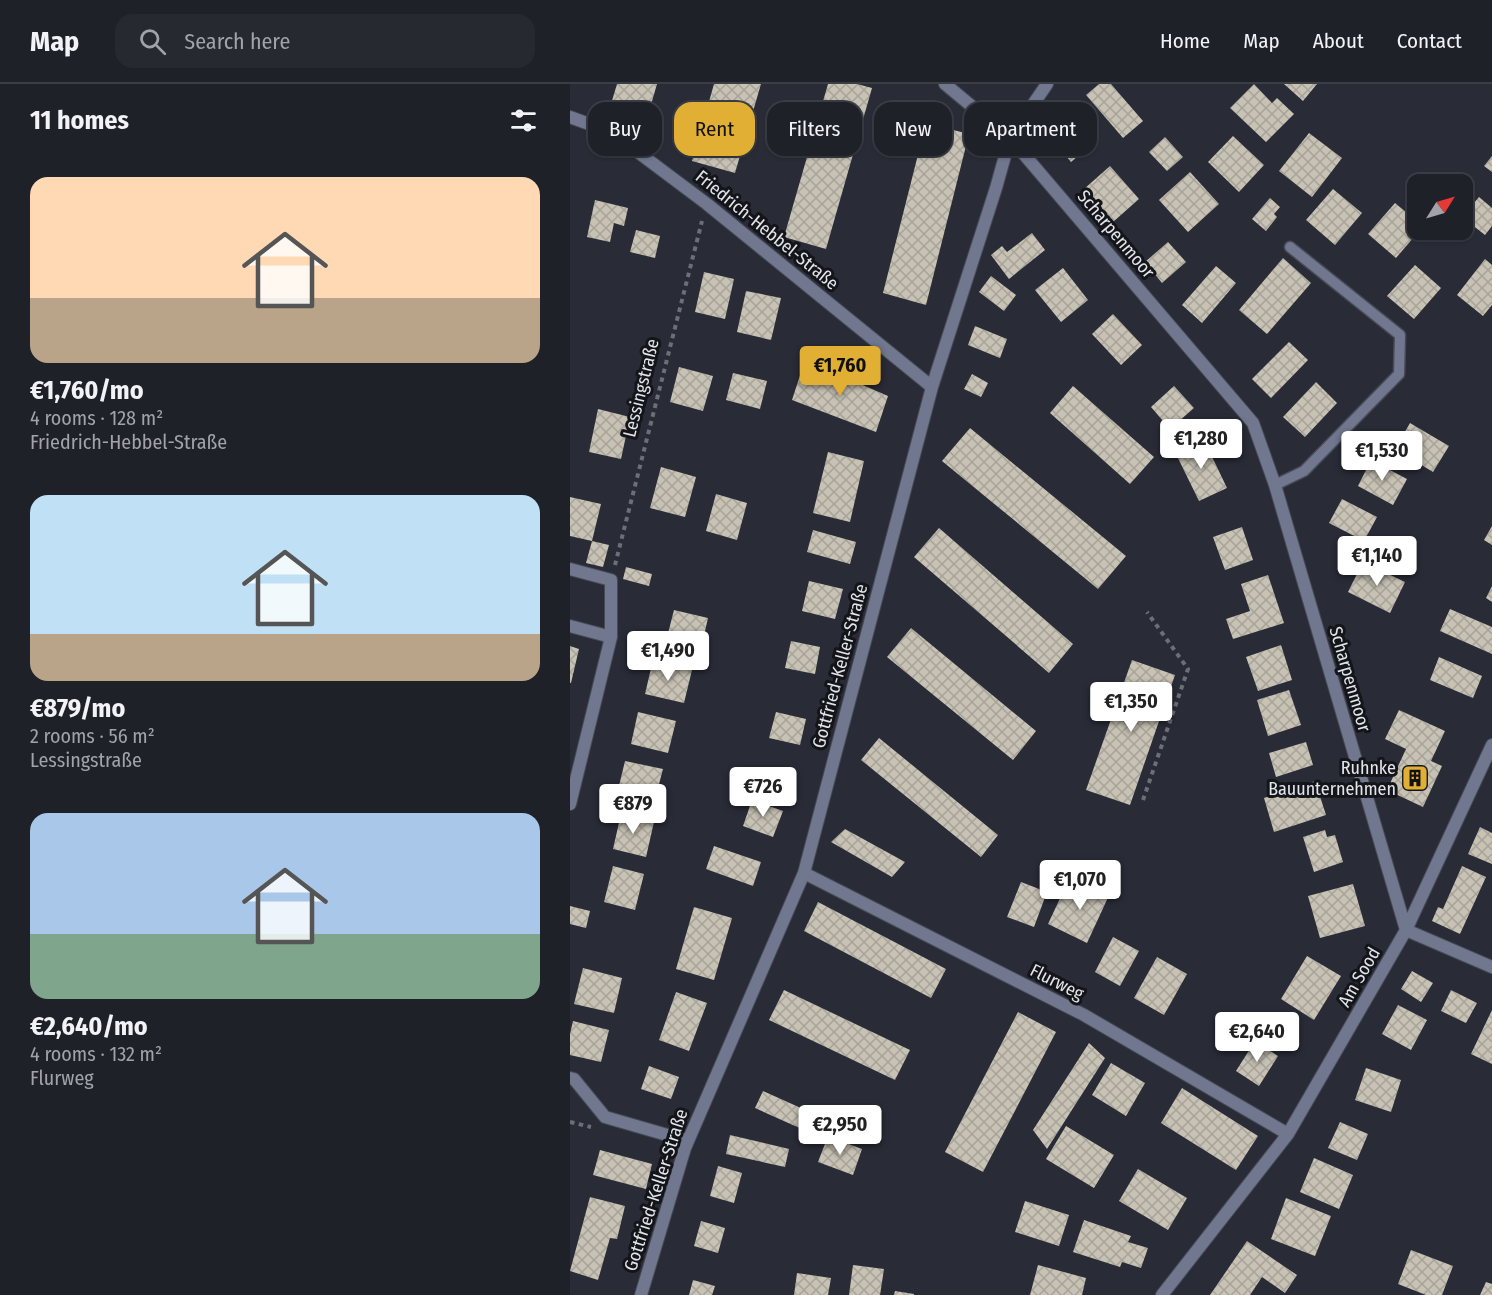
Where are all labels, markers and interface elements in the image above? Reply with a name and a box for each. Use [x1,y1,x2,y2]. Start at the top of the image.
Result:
search box [115,14,535,68]
text: Map [30,25,79,58]
icon: search [136,25,169,58]
text: Search here [184,28,290,55]
text: Home [1160,28,1210,54]
text: Map [1243,28,1280,54]
text: About [1313,28,1364,54]
text: Contact [1397,28,1462,54]
chip: Buy [588,102,662,156]
chip: Rent [674,102,755,156]
chip: Filters [767,102,862,156]
chip: New [874,102,952,156]
chip: Apartment [964,102,1097,156]
icon: filters [507,104,540,137]
text: 11 homes [30,105,129,136]
street label: Friedrich-Hebbel-Straße [691,166,843,294]
north arrow [1407,174,1473,240]
map controls [1407,174,1473,240]
street label: Scharpenmoor [1073,185,1160,283]
icon: home [231,216,339,324]
street label: Lessingstraße [618,336,664,439]
pin: €1,760 [791,346,889,397]
text: €1,760 [814,353,866,377]
text: €1,760/mo [30,375,144,406]
text: 4 rooms · 128 m² [30,406,163,430]
pin: €1,280 [1152,419,1250,470]
text: €1,280 [1174,426,1228,450]
text: Friedrich-Hebbel-Straße [30,430,227,454]
pin: €1,530 [1333,431,1431,482]
text: €1,530 [1355,438,1409,462]
icon: home [231,534,339,642]
pin: €1,140 [1328,536,1426,587]
text: €1,140 [1352,543,1402,567]
street label: Gottfried-Keller-Straße [808,581,873,750]
street label: Scharpenmoor [1325,624,1376,735]
pin: €1,490 [619,631,717,682]
text: €1,490 [641,638,695,662]
pin: €1,350 [1082,682,1180,733]
text: €1,350 [1104,689,1158,713]
text: €879/mo [30,693,125,724]
text: 2 rooms · 56 m² [30,724,155,748]
text: Lessingstraße [30,748,142,772]
place label: Ruhnke Bauunternehmen [1268,757,1396,800]
building icon: Ruhnke Bauunternehmen [1400,763,1430,793]
pin: €726 [727,767,799,818]
text: €726 [744,774,782,798]
pin: €879 [597,784,669,835]
text: €879 [613,791,653,815]
icon: home [231,852,339,960]
pin: €1,070 [1031,860,1129,911]
text: €1,070 [1054,867,1106,891]
street label: Am Sood [1333,943,1385,1011]
street label: Flurweg [1026,959,1088,1005]
text: €2,640/mo [30,1011,148,1042]
pin: €2,640 [1208,1012,1306,1063]
text: €2,640 [1229,1019,1285,1043]
text: 4 rooms · 132 m² [30,1042,162,1066]
text: Flurweg [30,1066,94,1090]
pin: €2,950 [791,1105,889,1156]
street label: Gottfried-Keller-Straße [619,1106,693,1274]
text: €2,950 [813,1112,867,1136]

